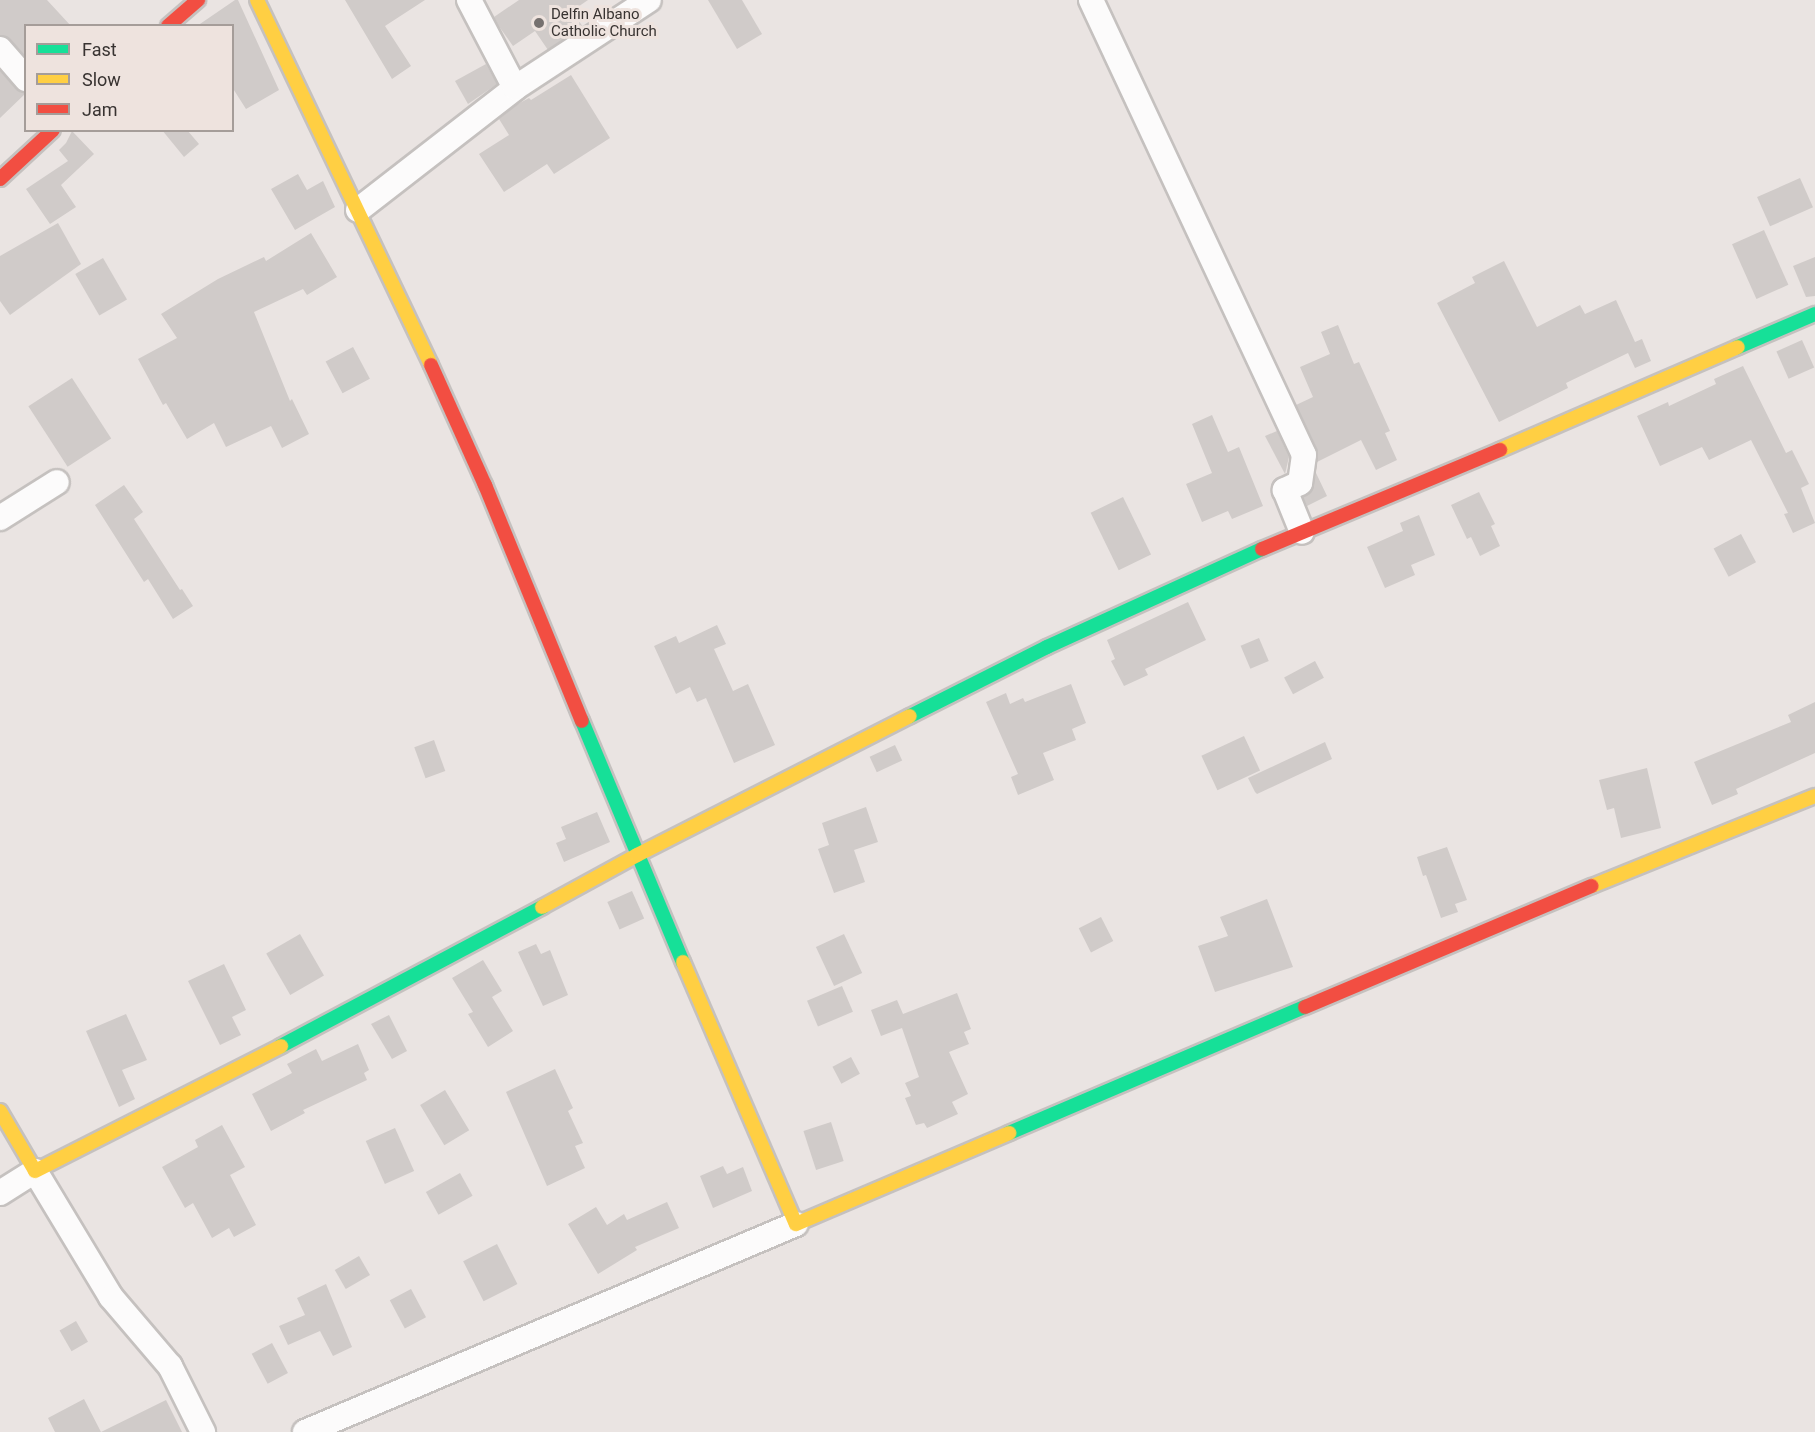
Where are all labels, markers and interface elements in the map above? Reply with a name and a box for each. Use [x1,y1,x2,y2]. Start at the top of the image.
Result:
place label: Delfin Albano Catholic Church [551,5,657,40]
marker: Delfin Albano Catholic Church [532,16,546,30]
legend [24,24,234,132]
text: Fast [82,39,117,60]
text: Slow [82,69,121,90]
text: Jam [82,99,118,120]

